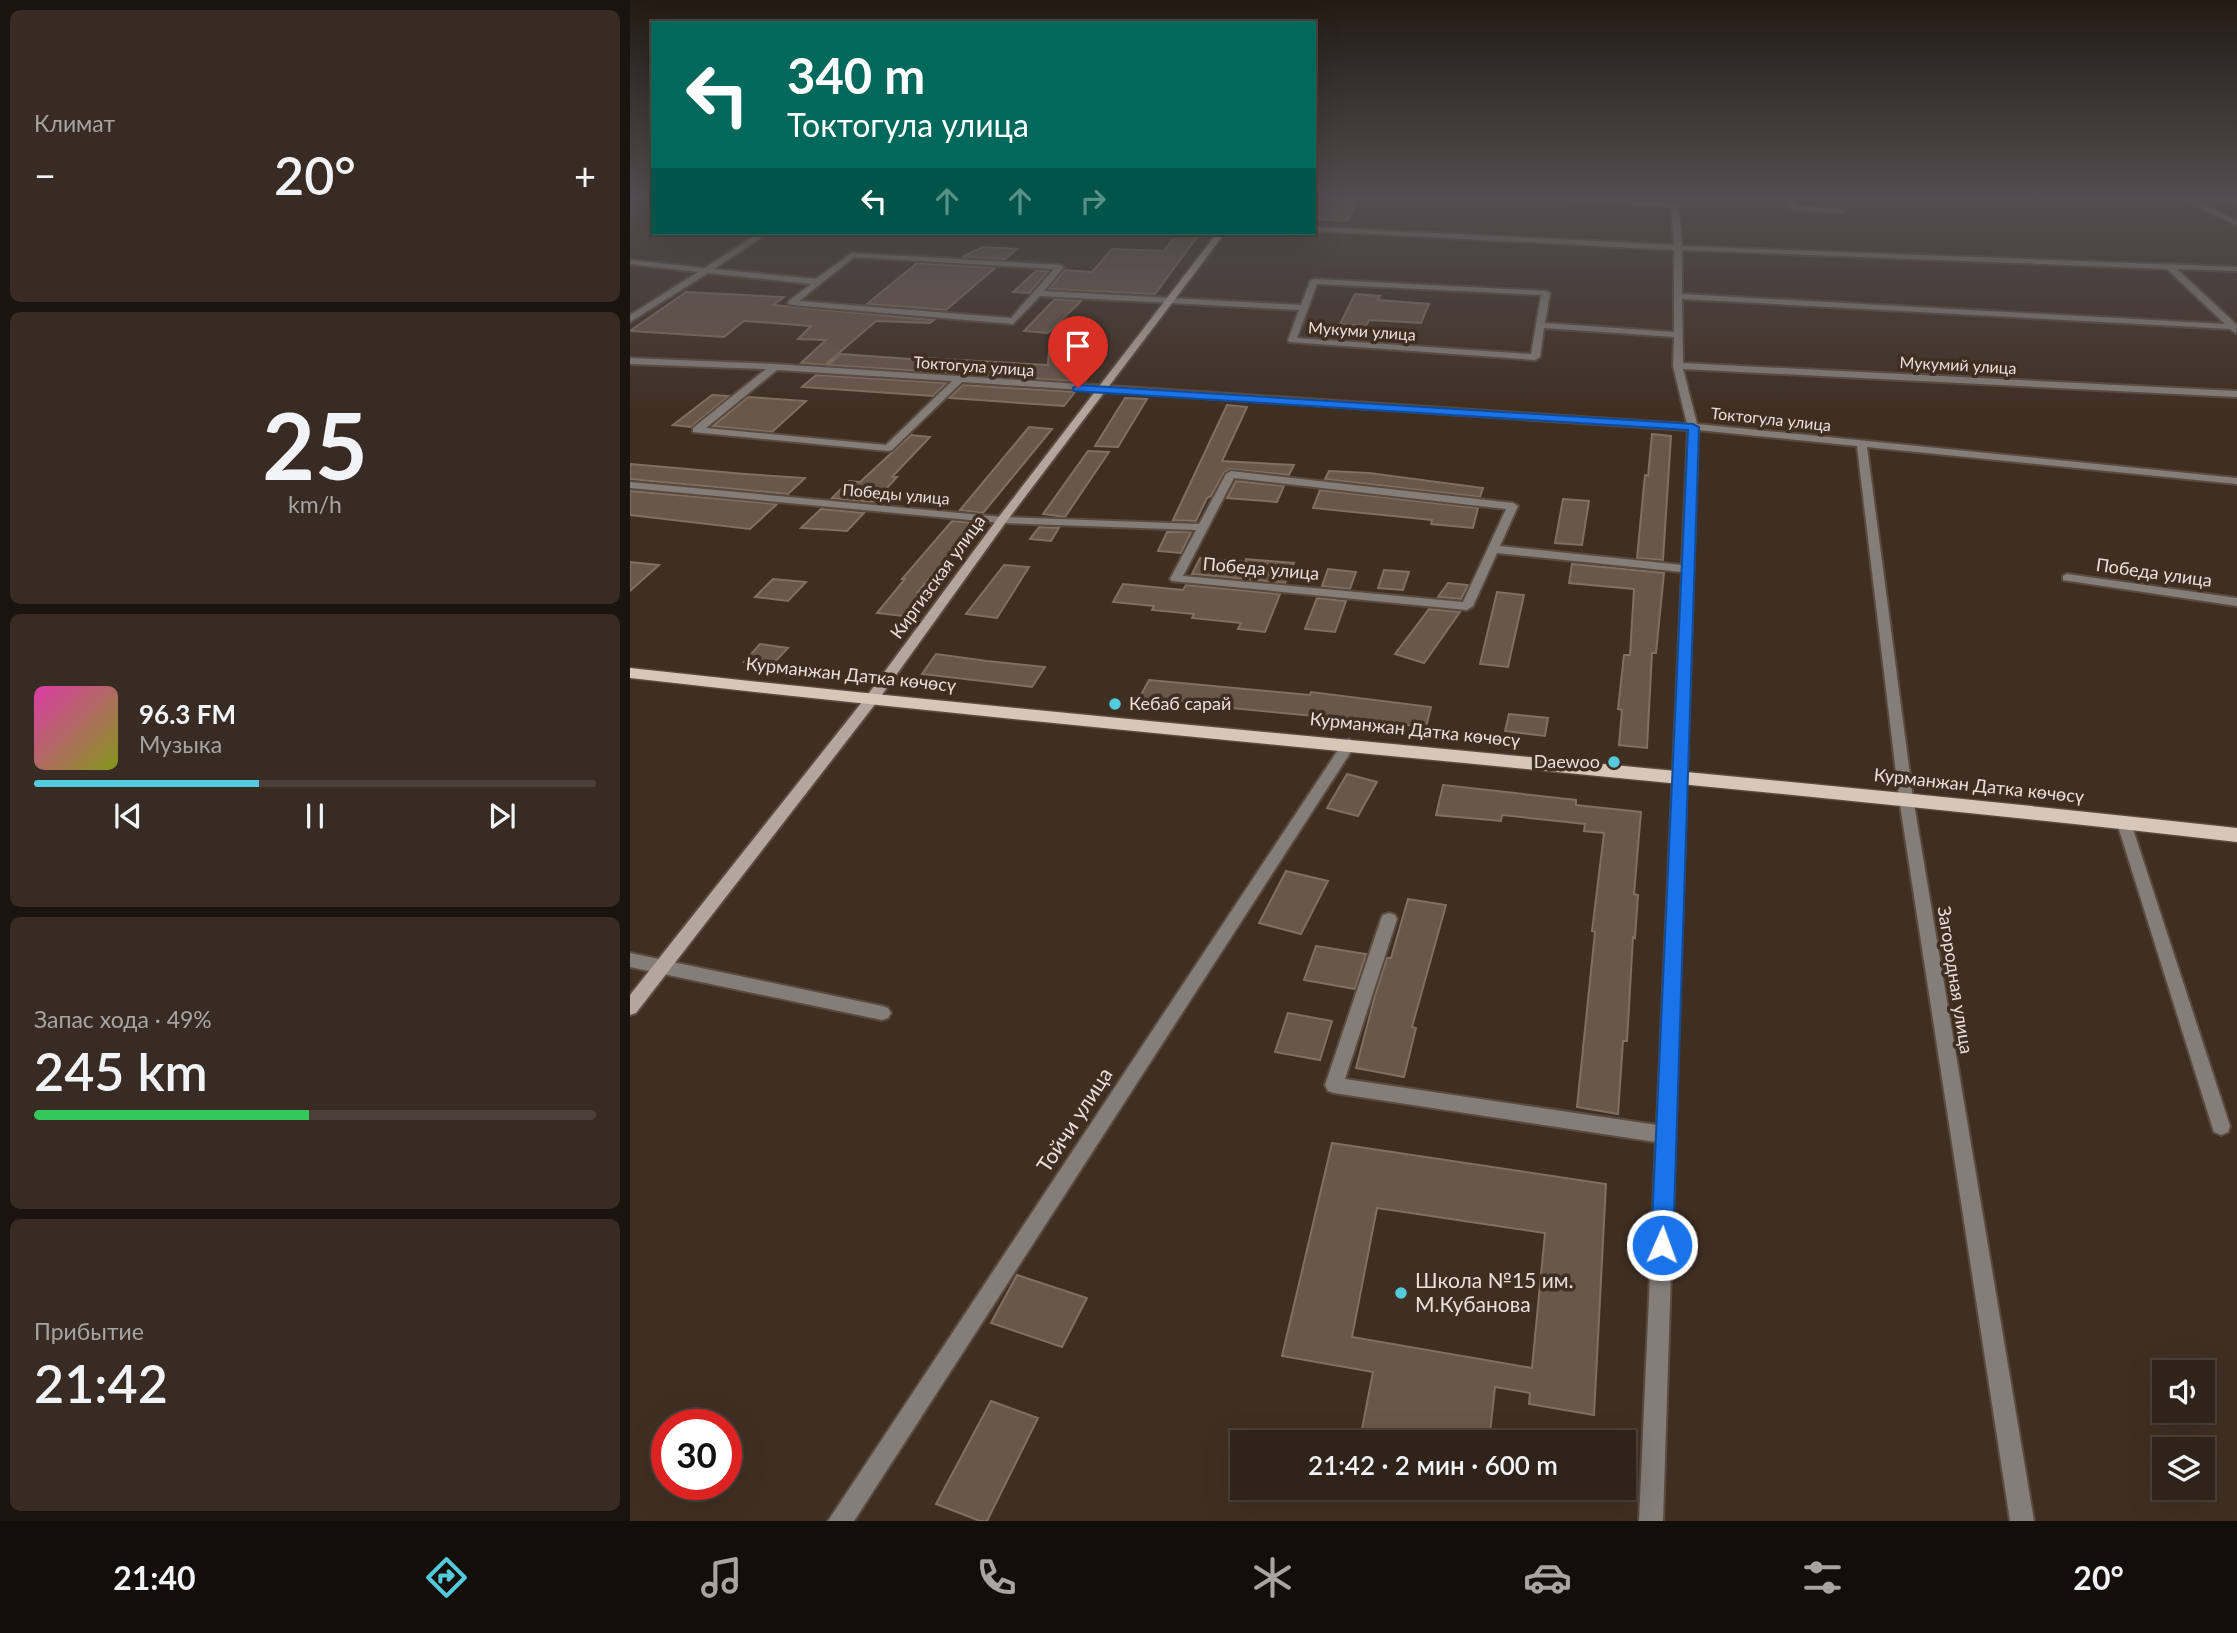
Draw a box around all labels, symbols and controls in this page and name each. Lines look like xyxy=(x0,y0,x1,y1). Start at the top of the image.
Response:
text: 340 m xyxy=(787,46,925,104)
icon: left xyxy=(672,49,763,140)
text: Токтогула улица xyxy=(787,105,1029,144)
text: Климат xyxy=(34,109,115,137)
text: 20° xyxy=(274,144,356,206)
text: − xyxy=(34,152,56,198)
text: + xyxy=(574,152,596,198)
icon: left xyxy=(855,182,893,220)
icon: ahead xyxy=(928,182,966,220)
icon: ahead xyxy=(1001,182,1039,220)
icon: right xyxy=(1074,182,1112,220)
pin xyxy=(1048,316,1108,388)
street label: Мукуми улица xyxy=(1308,317,1416,344)
icon: arrive xyxy=(1059,327,1097,365)
street label: Токтогула улица xyxy=(913,352,1035,379)
street label: Мукумий улица xyxy=(1899,352,2017,377)
text: 25 xyxy=(262,390,368,499)
street label: Токтогула улица xyxy=(1710,403,1832,434)
street label: Победы улица xyxy=(842,479,950,508)
text: km/h xyxy=(288,490,342,518)
street label: Киргизская улица xyxy=(885,510,990,643)
street label: Победа улица xyxy=(1202,552,1320,584)
street label: Победа улица xyxy=(2095,553,2214,591)
street label: Курманжан Датка көчөсү xyxy=(745,652,958,696)
place label: Кебаб сарай xyxy=(1129,692,1231,714)
marker: Кебаб сарай xyxy=(1107,696,1123,712)
text: 96.3 FM xyxy=(139,698,236,730)
street label: Курманжан Датка көчөсү xyxy=(1309,707,1522,751)
text: Музыка xyxy=(139,730,222,758)
place label: Daewoo xyxy=(1534,750,1600,772)
marker: Daewoo xyxy=(1606,754,1622,770)
street label: Курманжан Датка көчөсү xyxy=(1873,763,2086,807)
icon: previous xyxy=(109,797,147,835)
icon: pause xyxy=(296,797,334,835)
icon: next xyxy=(483,797,521,835)
street label: Загородная улица xyxy=(1933,904,1979,1055)
text: Запас хода · 49% xyxy=(34,1005,212,1033)
text: 245 km xyxy=(34,1040,208,1102)
street label: Тойчи улица xyxy=(1031,1062,1117,1176)
position arrow xyxy=(1625,1208,1699,1282)
place label: Школа №15 им. М.Кубанова xyxy=(1415,1267,1574,1316)
marker: Школа №15 им. М.Кубанова xyxy=(1393,1285,1409,1301)
text: Прибытие xyxy=(34,1317,144,1345)
text: 21:42 xyxy=(34,1352,168,1414)
map controls xyxy=(2152,1360,2215,1500)
button: sound xyxy=(2152,1360,2215,1423)
speed limit sign: 30 xyxy=(651,1409,742,1500)
button: layers xyxy=(2152,1437,2215,1500)
text: 21:42 · 2 мин · 600 m xyxy=(1308,1449,1558,1481)
icon: directions xyxy=(422,1553,471,1602)
icon: music xyxy=(697,1553,746,1602)
icon: phone xyxy=(972,1553,1021,1602)
icon: climate xyxy=(1248,1553,1297,1602)
icon: car xyxy=(1523,1553,1572,1602)
icon: filters xyxy=(1798,1553,1847,1602)
text: 21:40 xyxy=(113,1558,196,1597)
text: 20° xyxy=(2073,1558,2124,1597)

